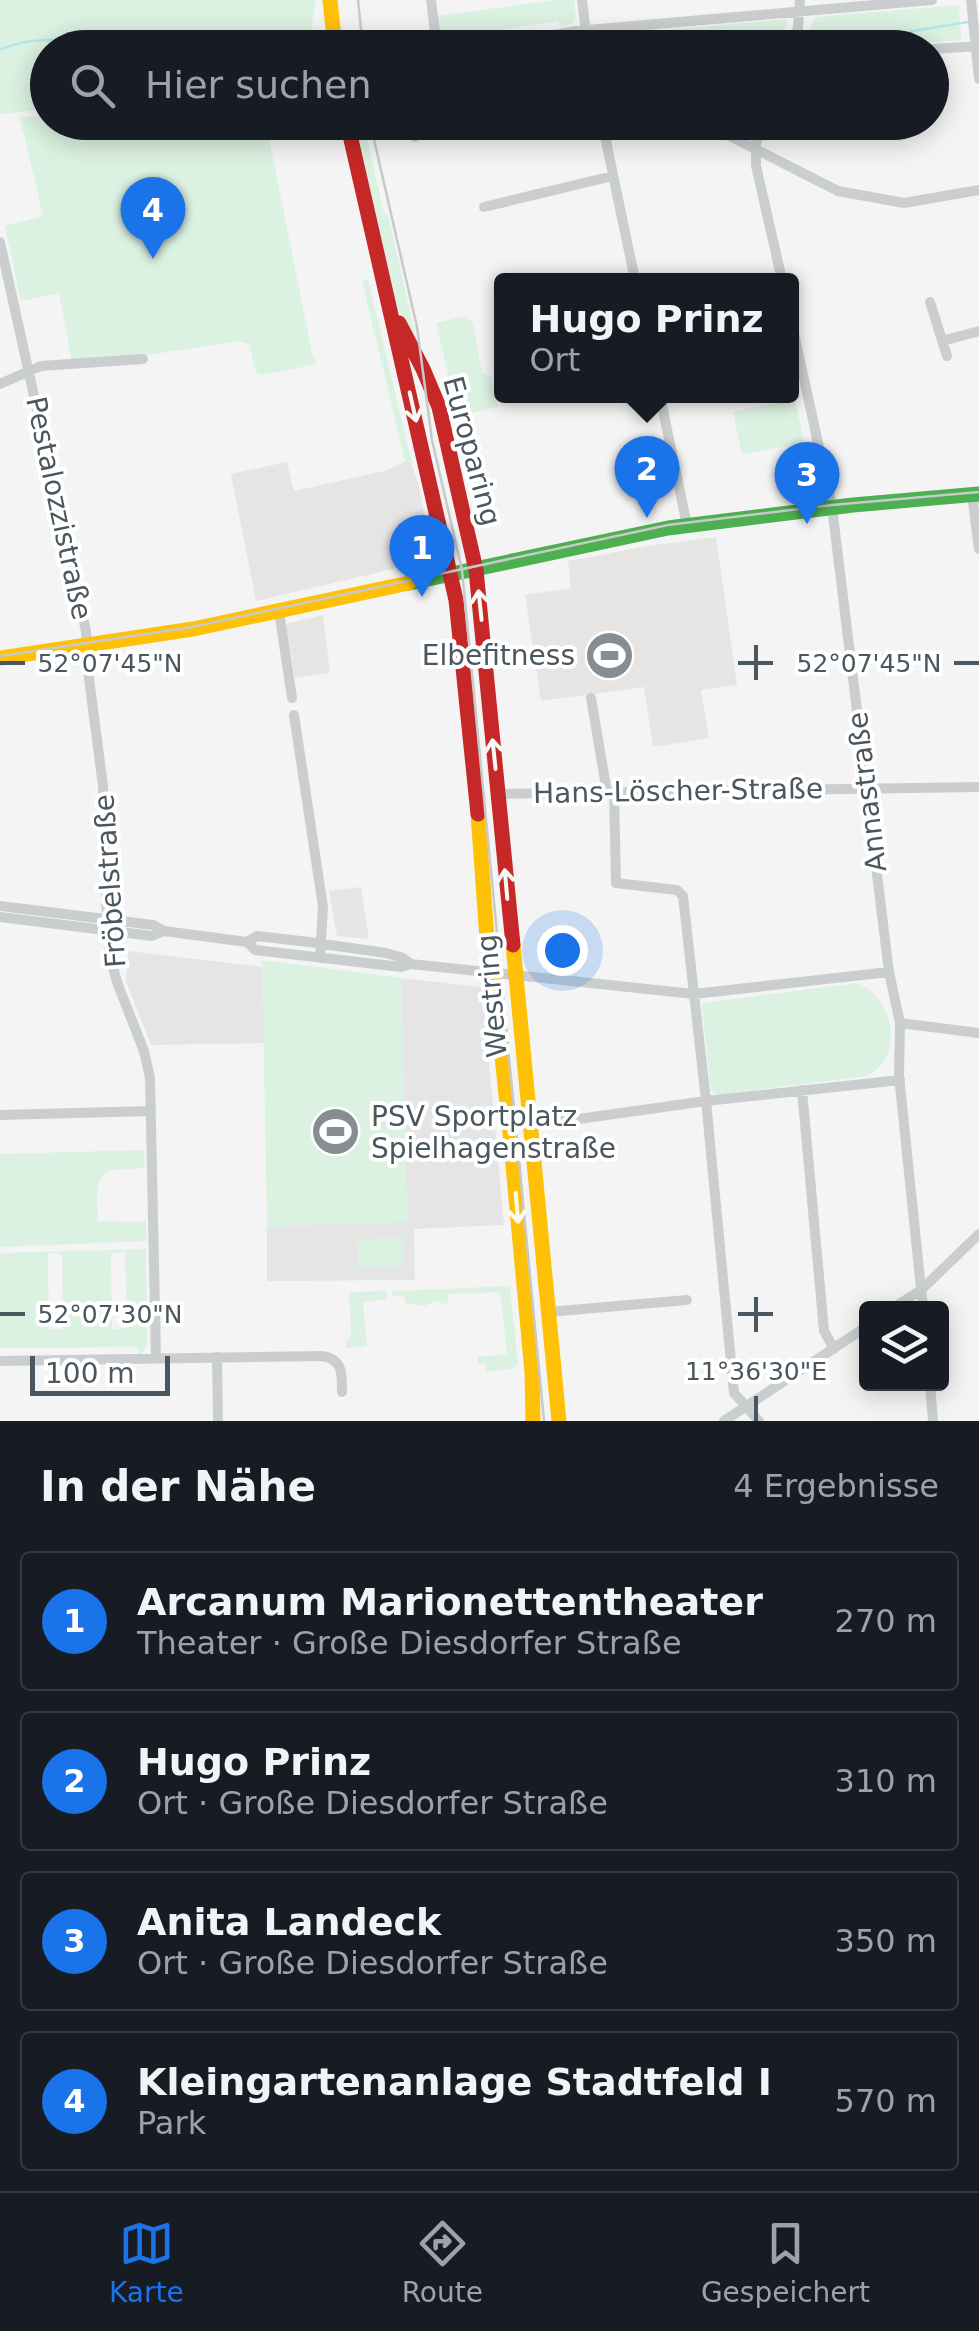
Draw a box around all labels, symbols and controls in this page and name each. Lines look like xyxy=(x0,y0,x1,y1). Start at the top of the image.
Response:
search box xyxy=(30,30,949,140)
icon: search xyxy=(65,58,120,113)
text: Hier suchen xyxy=(145,63,372,107)
pin: 4 xyxy=(120,176,186,259)
popup xyxy=(494,273,799,403)
text: Hugo Prinz xyxy=(529,297,764,341)
text: Ort xyxy=(529,341,580,379)
street label: Europaring xyxy=(436,373,508,529)
one-way arrow xyxy=(405,390,423,422)
street label: Pestalozzistraße xyxy=(19,394,99,622)
pin: 2 xyxy=(614,436,680,518)
pin: 3 xyxy=(774,442,840,524)
pin: 1 xyxy=(390,514,454,597)
one-way arrow xyxy=(470,590,489,622)
sports icon: Elbefitness xyxy=(584,629,636,681)
place label: Elbefitness xyxy=(422,639,575,672)
text: 52°07'45"N xyxy=(37,649,183,678)
text: 52°07'45"N xyxy=(796,649,942,678)
street label: Annastraße xyxy=(841,710,893,874)
one-way arrow xyxy=(484,738,503,770)
street label: Hans-Löscher-Straße xyxy=(533,772,823,810)
street label: Fröbelstraße xyxy=(87,793,133,969)
one-way arrow xyxy=(497,869,516,901)
your location xyxy=(537,925,588,976)
street label: Westring xyxy=(470,933,514,1059)
place label: PSV Sportplatz Spielhagenstraße xyxy=(371,1100,616,1165)
sports icon: PSV Sportplatz Spielhagenstraße xyxy=(310,1106,362,1158)
one-way arrow xyxy=(508,1192,527,1224)
text: 52°07'30"N xyxy=(37,1300,183,1329)
map controls xyxy=(859,1301,949,1391)
button: layers xyxy=(859,1301,949,1391)
scale bar xyxy=(30,1351,170,1396)
text: 100 m xyxy=(45,1357,135,1390)
text: 11°36'30"E xyxy=(685,1357,827,1386)
text: In der Nähe xyxy=(40,1462,316,1511)
text: 4 Ergebnisse xyxy=(733,1467,939,1505)
text: Arcanum Marionettentheater xyxy=(137,1580,763,1624)
text: 1 xyxy=(63,1602,86,1640)
text: 270 m xyxy=(835,1602,937,1640)
text: Theater · Große Diesdorfer Straße xyxy=(137,1624,682,1662)
text: Hugo Prinz xyxy=(137,1740,371,1784)
text: 2 xyxy=(63,1762,86,1800)
text: 310 m xyxy=(835,1762,937,1800)
text: Ort · Große Diesdorfer Straße xyxy=(137,1784,608,1822)
text: Anita Landeck xyxy=(137,1900,441,1944)
text: 3 xyxy=(63,1922,86,1960)
text: 350 m xyxy=(835,1922,937,1960)
text: Ort · Große Diesdorfer Straße xyxy=(137,1944,608,1982)
text: Kleingartenanlage Stadtfeld I xyxy=(137,2060,772,2104)
text: 4 xyxy=(63,2082,86,2120)
text: 570 m xyxy=(835,2082,937,2120)
text: Park xyxy=(137,2104,206,2142)
tab: Karte xyxy=(109,2216,184,2309)
tab: Route xyxy=(402,2216,483,2309)
tab: Gespeichert xyxy=(701,2216,870,2309)

